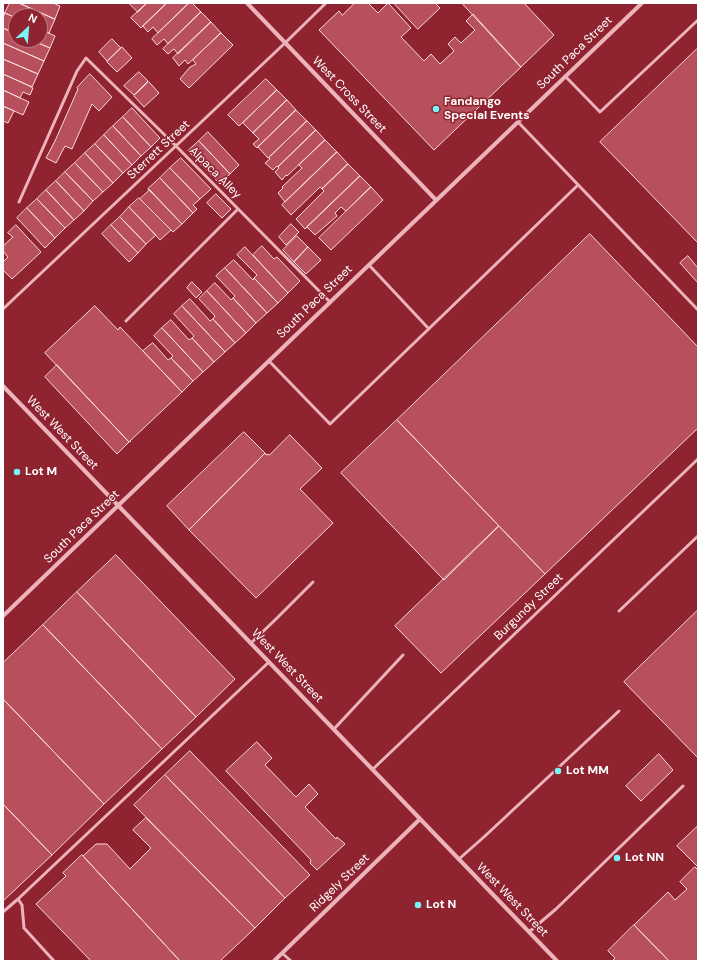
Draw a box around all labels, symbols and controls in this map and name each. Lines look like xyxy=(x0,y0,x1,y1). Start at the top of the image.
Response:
north arrow xyxy=(8,8,48,48)
text: N xyxy=(26,10,39,26)
street label: South Paca Street xyxy=(534,13,616,93)
street label: West Cross Street xyxy=(309,54,389,136)
place label: Fandango Special Events xyxy=(444,95,530,123)
marker: Fandango Special Events xyxy=(431,104,441,114)
street label: Sterrett Street xyxy=(125,117,193,183)
street label: Alpaca Alley xyxy=(186,144,244,202)
street label: South Paca Street xyxy=(274,262,356,342)
street label: West West Street xyxy=(23,393,101,473)
place label: Lot M xyxy=(25,465,57,479)
marker: Lot M xyxy=(12,467,22,477)
street label: South Paca Street xyxy=(41,487,123,567)
street label: Burgundy Street xyxy=(492,570,566,644)
street label: West West Street xyxy=(248,626,326,706)
place label: Lot MM xyxy=(566,764,609,778)
marker: Lot MM xyxy=(553,766,563,776)
street label: Ridgely Street xyxy=(307,851,373,915)
place label: Lot NN xyxy=(625,851,664,865)
marker: Lot NN xyxy=(612,853,622,863)
street label: West West Street xyxy=(473,860,551,940)
place label: Lot N xyxy=(426,898,456,912)
marker: Lot N xyxy=(413,900,423,910)

